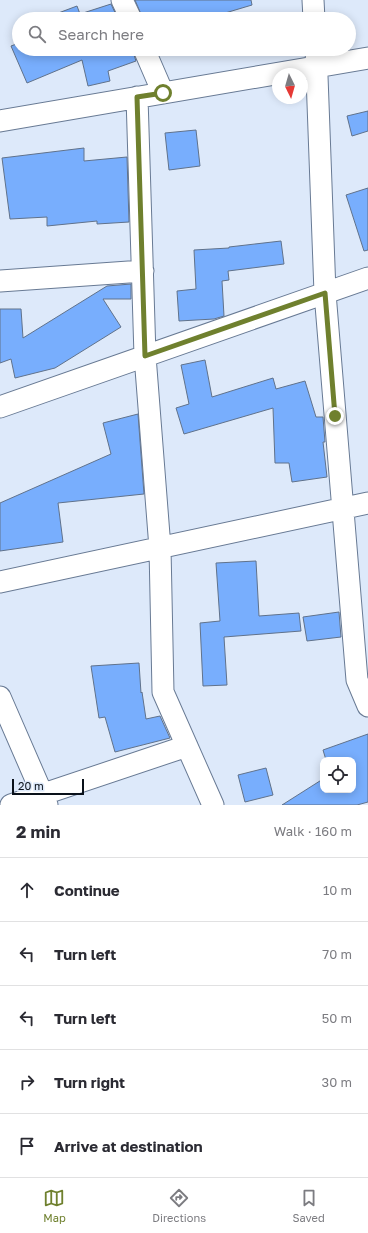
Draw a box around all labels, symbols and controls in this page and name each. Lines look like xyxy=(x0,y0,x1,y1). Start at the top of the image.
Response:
search box xyxy=(12,12,356,56)
icon: search xyxy=(26,23,48,45)
text: Search here xyxy=(58,25,144,43)
north arrow xyxy=(272,68,308,104)
route start xyxy=(154,84,172,102)
route end xyxy=(326,407,344,425)
map controls xyxy=(320,757,356,793)
button: locate xyxy=(320,757,356,793)
scale bar xyxy=(12,777,84,796)
text: 20 m xyxy=(18,779,44,792)
text: 2 min xyxy=(16,821,60,842)
text: Walk · 160 m xyxy=(274,823,352,839)
icon: ahead xyxy=(16,879,38,901)
text: Continue xyxy=(54,881,120,899)
text: 10 m xyxy=(323,882,352,898)
icon: left xyxy=(16,943,38,965)
text: Turn left xyxy=(54,945,116,963)
text: 70 m xyxy=(322,946,352,962)
icon: left xyxy=(16,1007,38,1029)
text: Turn left xyxy=(54,1009,116,1027)
text: 50 m xyxy=(322,1010,352,1026)
icon: right xyxy=(16,1071,38,1093)
text: Turn right xyxy=(54,1073,125,1091)
text: 30 m xyxy=(322,1074,352,1090)
icon: arrive xyxy=(16,1135,38,1157)
text: Arrive at destination xyxy=(54,1137,203,1155)
tab: Map xyxy=(43,1187,66,1224)
tab: Directions xyxy=(152,1187,206,1224)
tab: Saved xyxy=(293,1187,325,1224)

